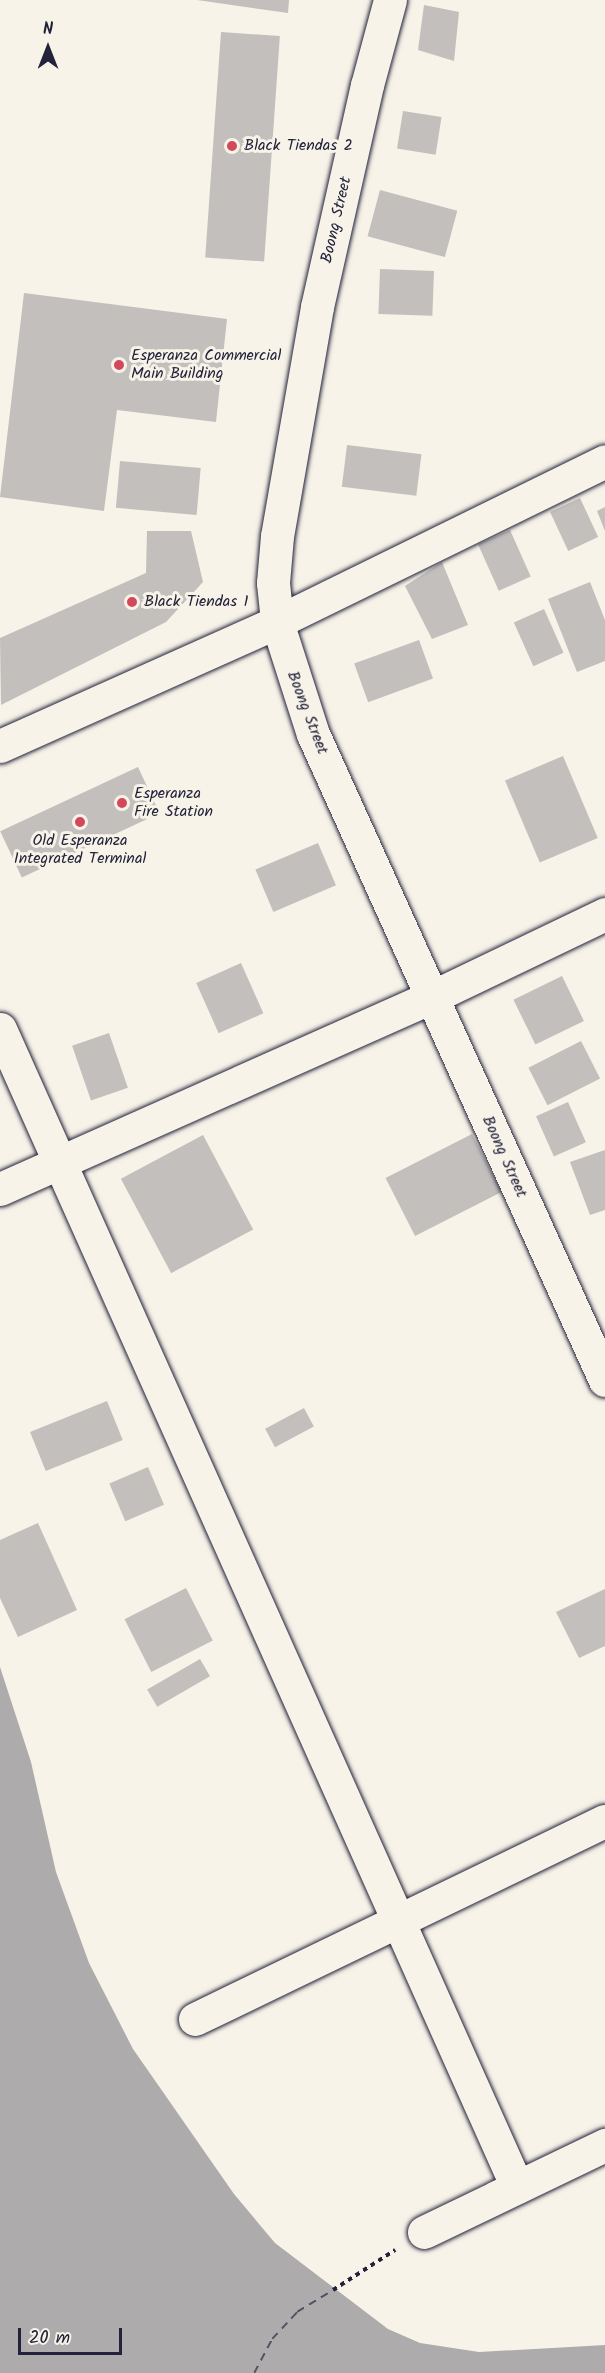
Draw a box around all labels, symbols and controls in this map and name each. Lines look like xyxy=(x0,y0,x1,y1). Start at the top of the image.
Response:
text: N xyxy=(43,17,53,42)
north arrow xyxy=(18,18,78,78)
place label: Black Tiendas 2 xyxy=(244,136,353,156)
marker: Black Tiendas 2 xyxy=(225,139,239,153)
street label: Boong Street xyxy=(318,175,356,265)
place label: Esperanza Commercial Main Building xyxy=(131,346,281,384)
marker: Esperanza Commercial Main Building xyxy=(112,358,126,372)
place label: Black Tiendas 1 xyxy=(144,592,248,612)
marker: Black Tiendas 1 xyxy=(125,595,139,609)
street label: Boong Street xyxy=(282,669,332,757)
place label: Esperanza Fire Station xyxy=(134,784,213,822)
marker: Esperanza Fire Station xyxy=(115,796,129,810)
marker: Old Esperanza Integrated Terminal xyxy=(73,815,87,829)
place label: Old Esperanza Integrated Terminal xyxy=(14,831,146,869)
street label: Boong Street xyxy=(477,1113,531,1201)
scale bar xyxy=(21,2316,124,2354)
text: 20 m xyxy=(29,2324,70,2353)

